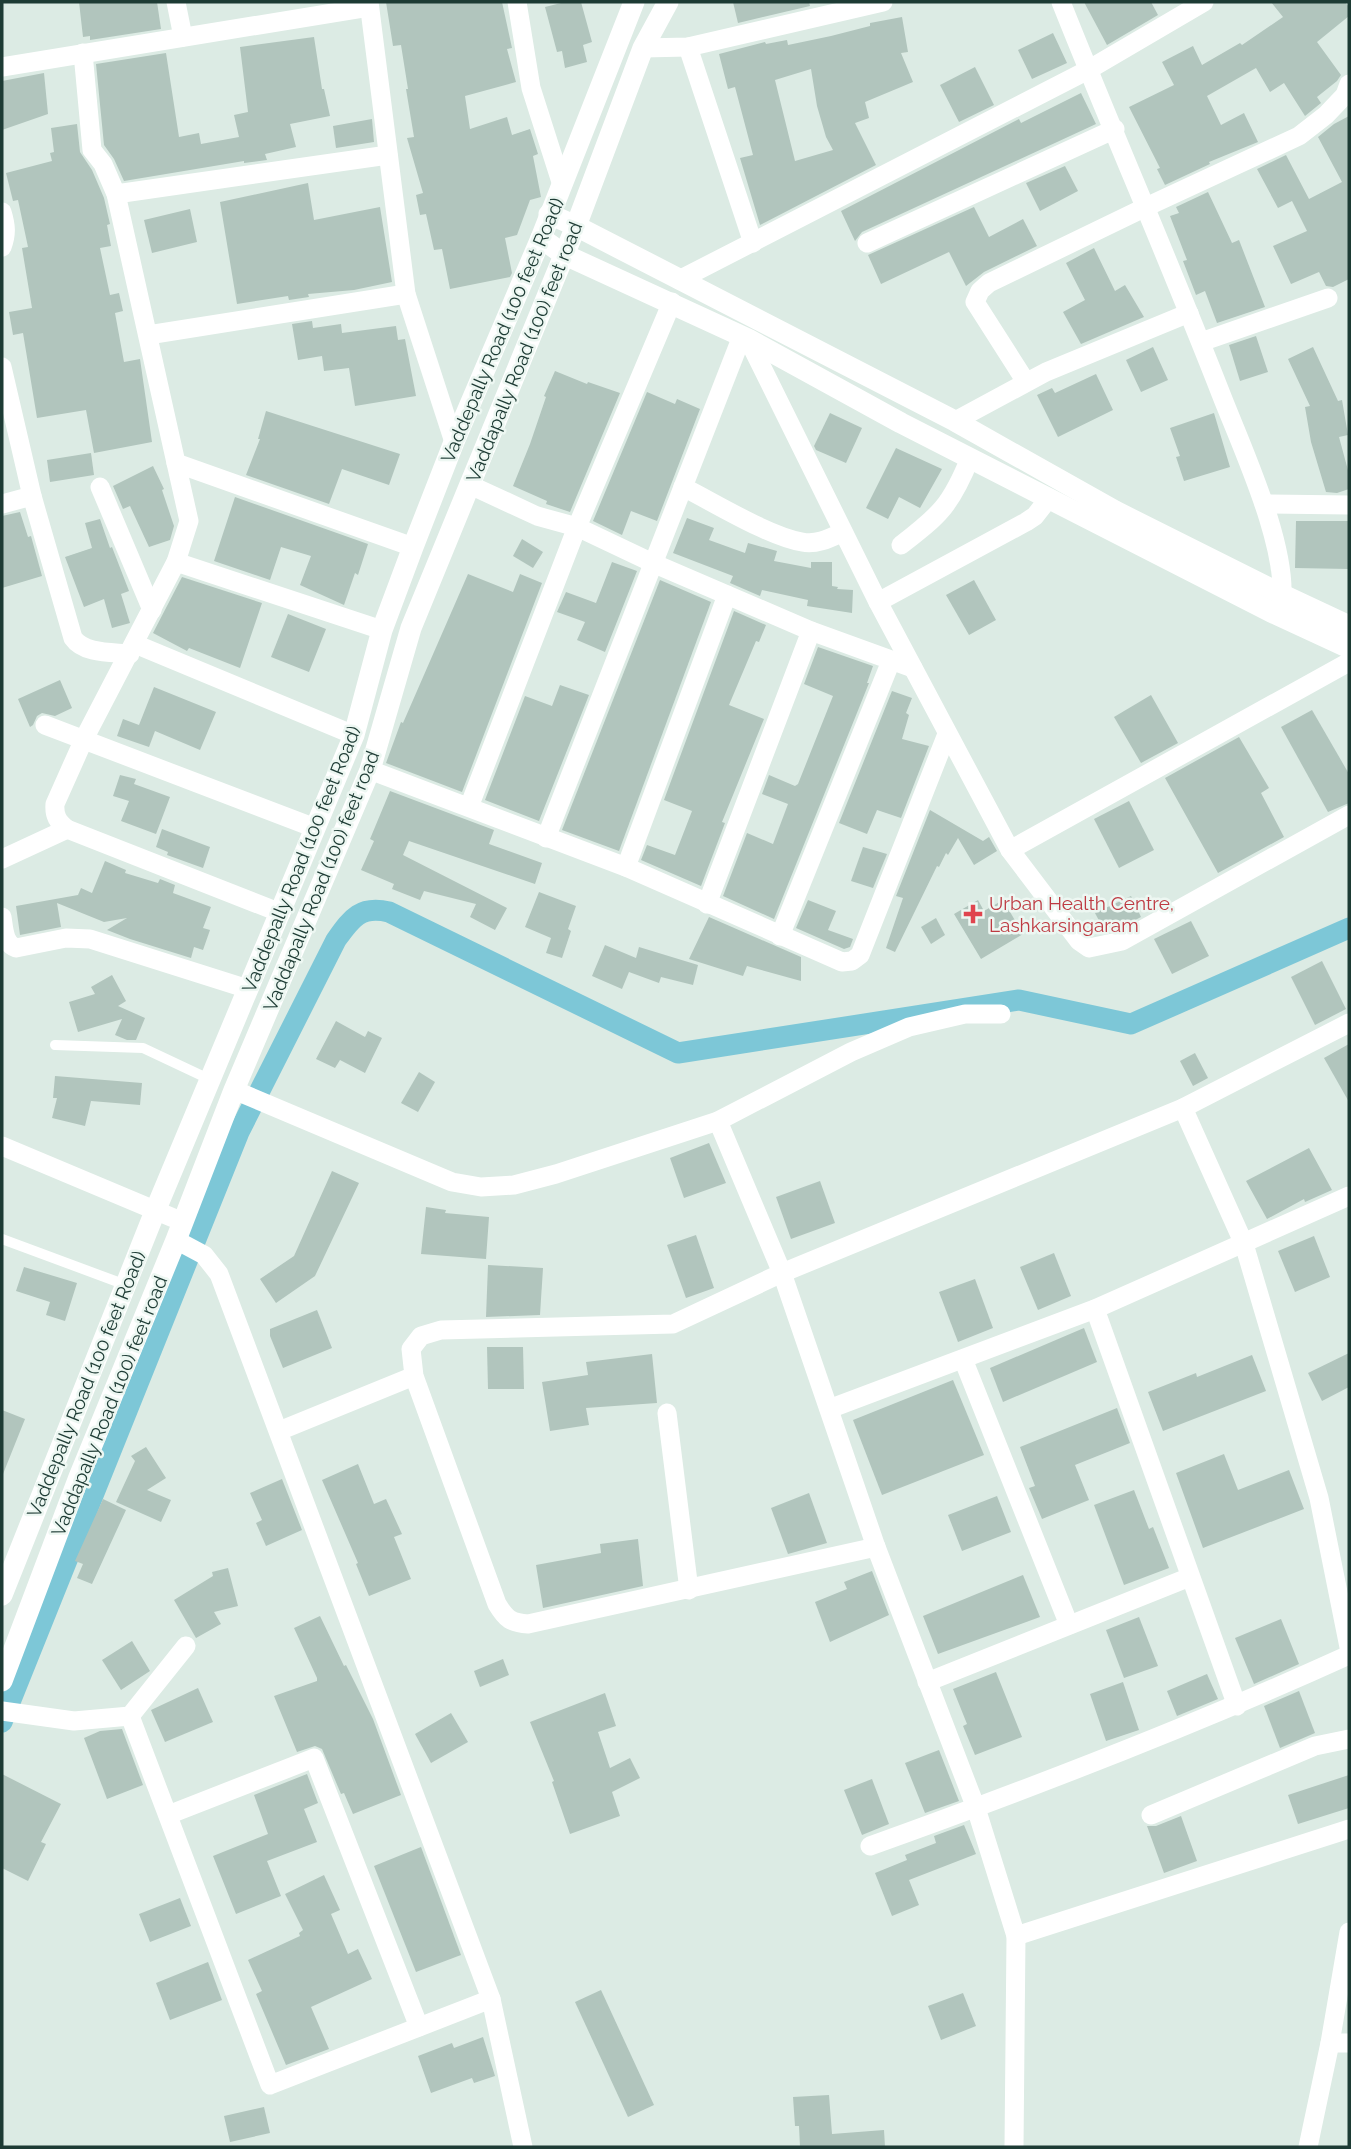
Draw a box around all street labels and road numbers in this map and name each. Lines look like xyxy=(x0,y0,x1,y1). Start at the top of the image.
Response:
street label: Vaddepally Road (100 feet Road) xyxy=(436,194,568,466)
street label: Vaddapally Road (100) feet road xyxy=(462,219,586,485)
street label: Vaddepally Road (100 feet Road) xyxy=(237,722,365,996)
street label: Vaddapally Road (100) feet road xyxy=(259,748,383,1014)
street label: Vaddepally Road (100 feet Road) xyxy=(22,1247,150,1521)
street label: Vaddapally Road (100) feet road xyxy=(47,1273,171,1539)

